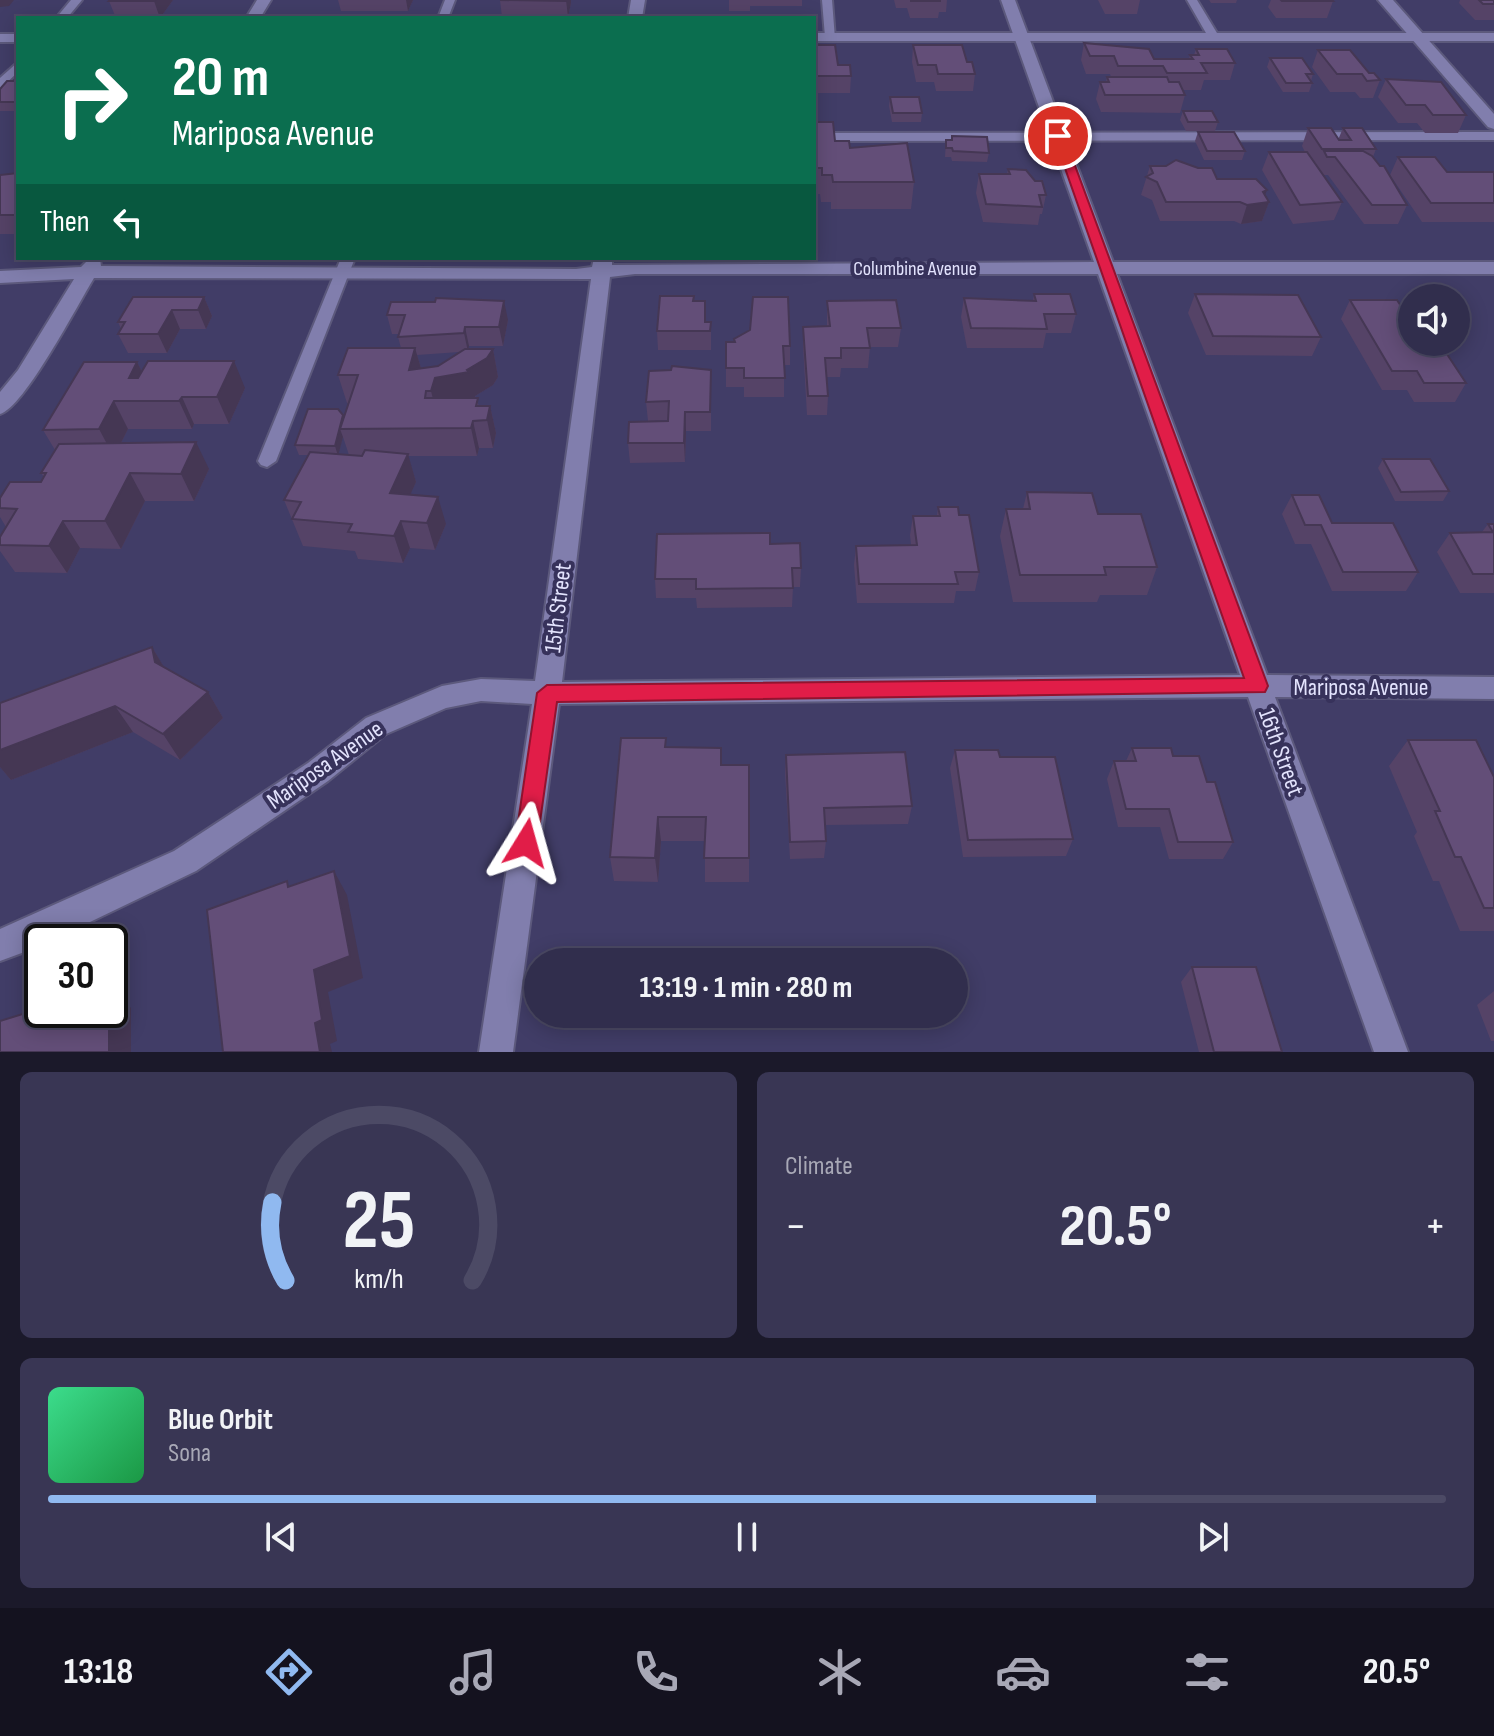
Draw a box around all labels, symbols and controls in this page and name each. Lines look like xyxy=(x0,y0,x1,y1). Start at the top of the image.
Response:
text: 20 m xyxy=(172,45,269,112)
icon: right xyxy=(40,48,144,152)
pin xyxy=(1024,102,1092,170)
text: Mariposa Avenue xyxy=(172,113,375,156)
icon: arrive xyxy=(1036,114,1080,158)
icon: left xyxy=(106,200,150,244)
text: Then xyxy=(40,204,90,240)
street label: Columbine Avenue xyxy=(853,257,977,281)
map controls xyxy=(1398,284,1470,356)
button: sound xyxy=(1398,284,1470,356)
street label: 15th Street xyxy=(538,562,578,654)
street label: Mariposa Avenue xyxy=(1294,673,1429,702)
street label: 16th Street xyxy=(1252,704,1310,800)
street label: Mariposa Avenue xyxy=(261,714,389,816)
position arrow xyxy=(484,801,568,885)
speed limit sign: 30 xyxy=(24,924,128,1028)
text: 13:19 · 1 min · 280 m xyxy=(640,970,852,1006)
text: Climate xyxy=(785,1151,853,1182)
text: 25 xyxy=(342,1172,415,1272)
text: 20.5° xyxy=(1059,1191,1172,1263)
text: − xyxy=(785,1200,807,1253)
text: + xyxy=(1424,1200,1446,1253)
text: km/h xyxy=(354,1262,403,1297)
text: Blue Orbit xyxy=(168,1402,273,1438)
text: Sona xyxy=(168,1438,211,1469)
icon: previous xyxy=(259,1515,303,1559)
icon: pause xyxy=(725,1515,769,1559)
icon: next xyxy=(1191,1515,1235,1559)
icon: directions xyxy=(261,1644,317,1700)
icon: music xyxy=(445,1644,501,1700)
icon: phone xyxy=(628,1644,684,1700)
icon: climate xyxy=(812,1644,868,1700)
icon: car xyxy=(995,1644,1051,1700)
icon: filters xyxy=(1179,1644,1235,1700)
text: 13:18 xyxy=(64,1651,133,1694)
text: 20.5° xyxy=(1363,1651,1430,1694)

